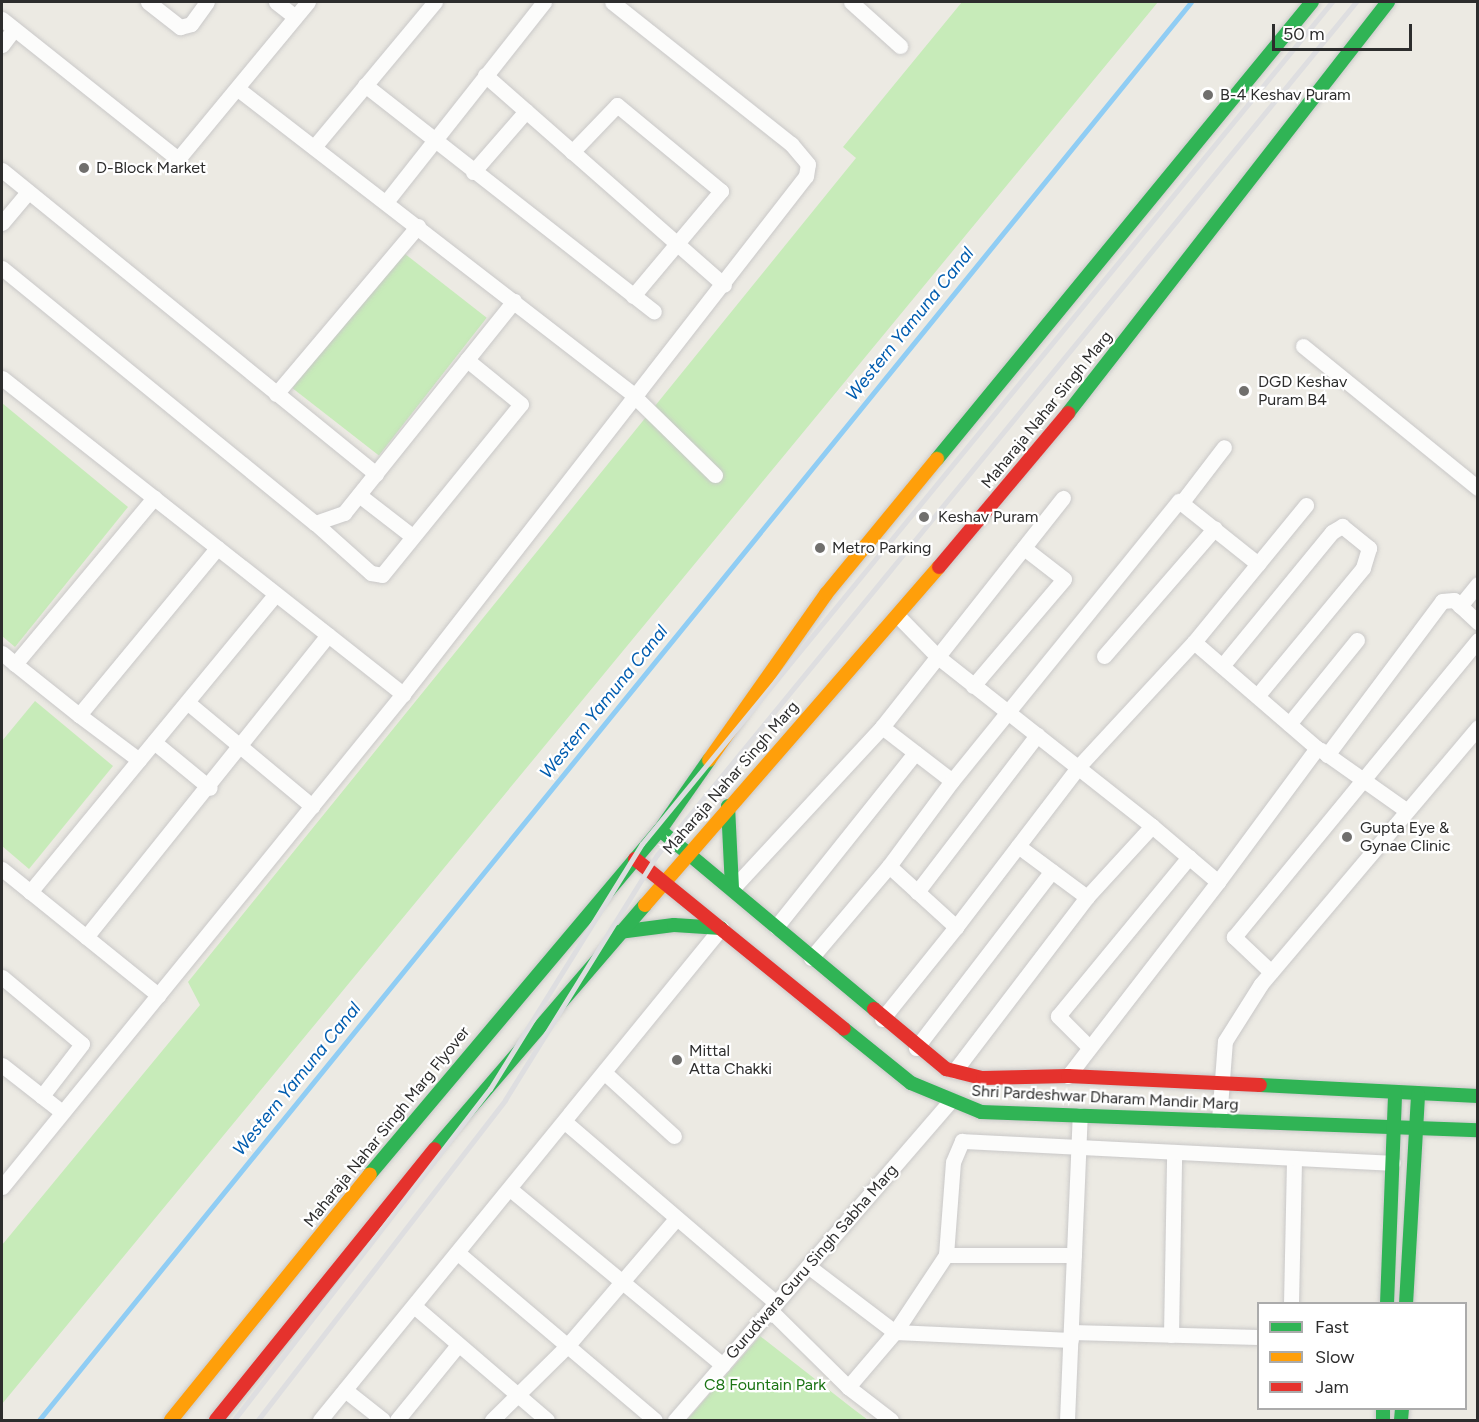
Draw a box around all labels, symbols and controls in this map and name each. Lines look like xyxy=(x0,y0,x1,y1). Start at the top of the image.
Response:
scale bar xyxy=(1275,12,1414,50)
text: 50 m xyxy=(1283,23,1325,45)
place label: B-4 Keshav Puram xyxy=(1220,85,1351,105)
marker: B-4 Keshav Puram xyxy=(1201,88,1215,102)
place label: D-Block Market xyxy=(96,158,206,178)
marker: D-Block Market xyxy=(77,161,91,175)
water label: Western Yamuna Canal xyxy=(841,243,979,405)
street label: Maharaja Nahar Singh Marg xyxy=(978,327,1116,493)
place label: DGD Keshav Puram B4 xyxy=(1258,372,1347,410)
marker: DGD Keshav Puram B4 xyxy=(1235,382,1253,400)
place label: Keshav Puram xyxy=(938,507,1038,527)
marker: Keshav Puram xyxy=(915,508,933,526)
place label: Metro Parking xyxy=(832,538,931,558)
marker: Metro Parking xyxy=(813,541,827,555)
water label: Western Yamuna Canal xyxy=(535,621,673,783)
street label: Maharaja Nahar Singh Marg xyxy=(659,697,803,859)
place label: Gupta Eye & Gynae Clinic xyxy=(1360,818,1450,856)
marker: Gupta Eye & Gynae Clinic xyxy=(1338,828,1356,846)
water label: Western Yamuna Canal xyxy=(228,998,366,1160)
street label: Maharaja Nahar Singh Marg Flyover xyxy=(300,1023,474,1231)
place label: Mittal Atta Chakki xyxy=(689,1041,772,1079)
marker: Mittal Atta Chakki xyxy=(670,1053,684,1067)
street label: Shri Pardeshwar Dharam Mandir Marg xyxy=(971,1081,1239,1115)
street label: Gurudwara Guru Singh Sabha Marg xyxy=(722,1161,902,1363)
legend xyxy=(1257,1302,1467,1410)
text: Fast xyxy=(1315,1316,1349,1338)
text: Slow xyxy=(1315,1346,1354,1368)
park label: C8 Fountain Park xyxy=(704,1375,826,1395)
text: Jam xyxy=(1315,1376,1349,1398)

